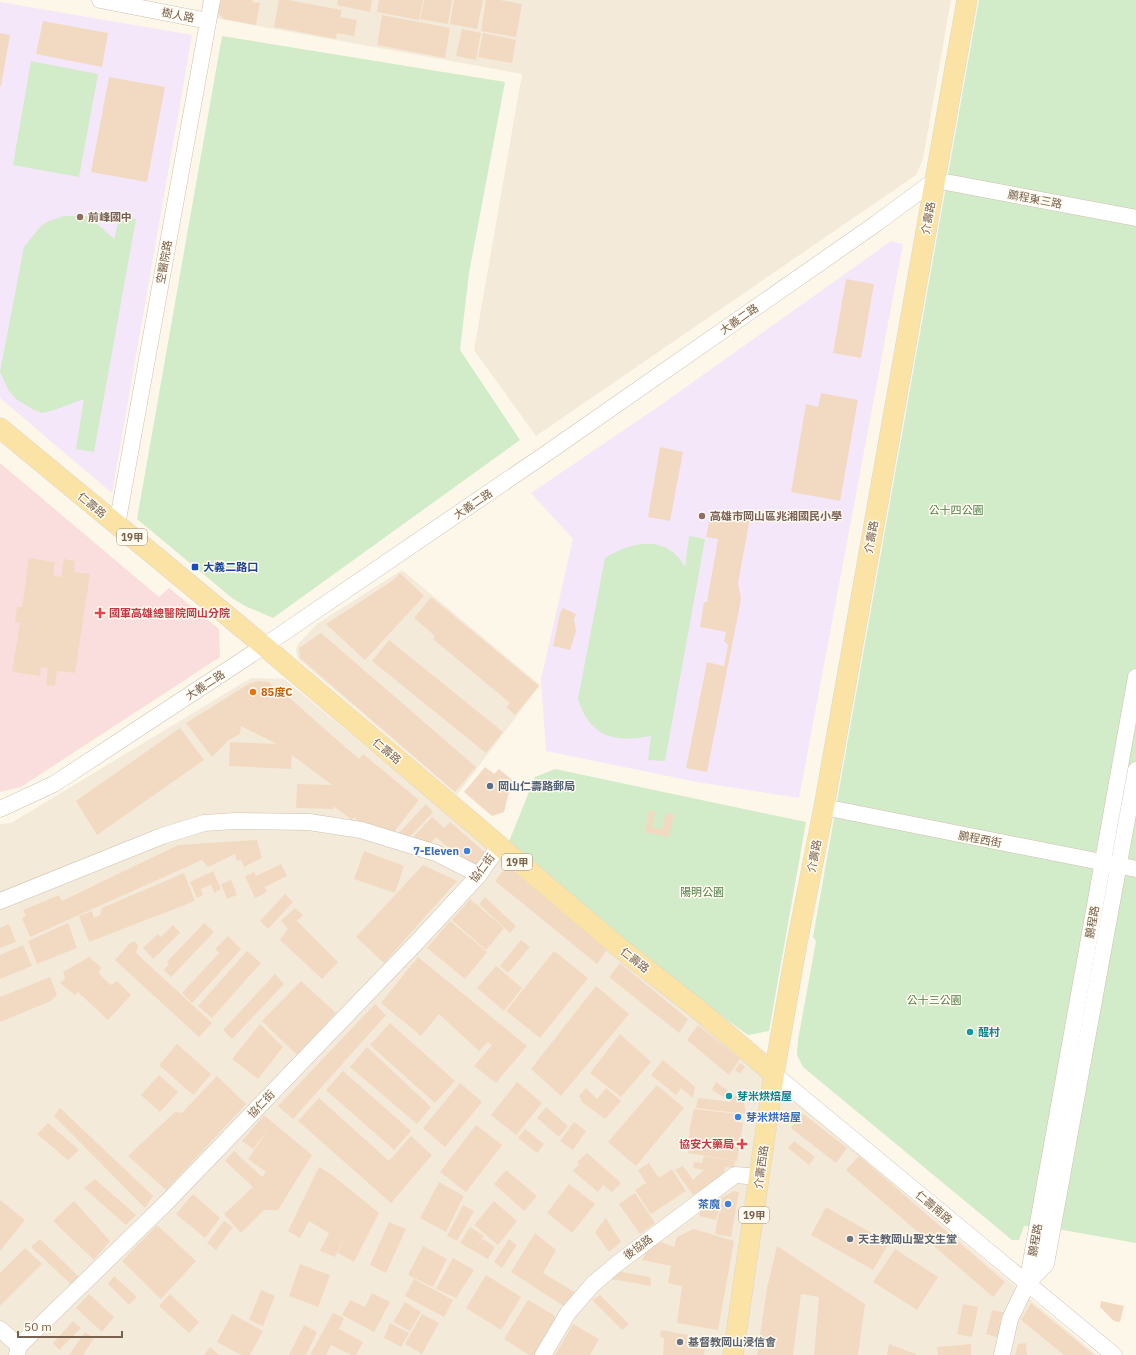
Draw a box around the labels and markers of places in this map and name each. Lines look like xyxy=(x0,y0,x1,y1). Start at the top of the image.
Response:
place label: 前峰國中 xyxy=(88,210,132,224)
marker: 前峰國中 xyxy=(75,212,85,222)
place label: 高雄市岡山區兆湘國民小學 xyxy=(710,509,842,523)
marker: 高雄市岡山區兆湘國民小學 xyxy=(697,511,707,521)
place label: 大義二路口 xyxy=(203,560,258,574)
marker: 大義二路口 xyxy=(190,562,200,572)
place label: 國軍高雄總醫院岡山分院 xyxy=(109,606,230,620)
marker: 國軍高雄總醫院岡山分院 xyxy=(94,607,106,619)
place label: 85度C xyxy=(261,685,292,699)
marker: 85度C xyxy=(248,687,258,697)
place label: 岡山仁壽路郵局 xyxy=(498,779,575,793)
marker: 岡山仁壽路郵局 xyxy=(485,781,495,791)
place label: 7-Eleven xyxy=(413,844,459,858)
marker: 7-Eleven xyxy=(462,846,472,856)
place label: 醒村 xyxy=(978,1025,1000,1039)
marker: 醒村 xyxy=(965,1027,975,1037)
place label: 芽米烘焙屋 xyxy=(737,1089,792,1103)
marker: 芽米烘焙屋 xyxy=(724,1091,734,1101)
place label: 芽米烘培屋 xyxy=(746,1110,801,1124)
marker: 芽米烘培屋 xyxy=(733,1112,743,1122)
place label: 協安大藥局 xyxy=(679,1137,734,1151)
marker: 協安大藥局 xyxy=(737,1139,747,1149)
place label: 茶魔 xyxy=(698,1197,720,1211)
marker: 茶魔 xyxy=(723,1199,733,1209)
place label: 天主教岡山聖文生堂 xyxy=(858,1232,957,1246)
marker: 天主教岡山聖文生堂 xyxy=(845,1234,855,1244)
place label: 基督教岡山浸信會 xyxy=(688,1335,776,1349)
marker: 基督教岡山浸信會 xyxy=(675,1337,685,1347)

